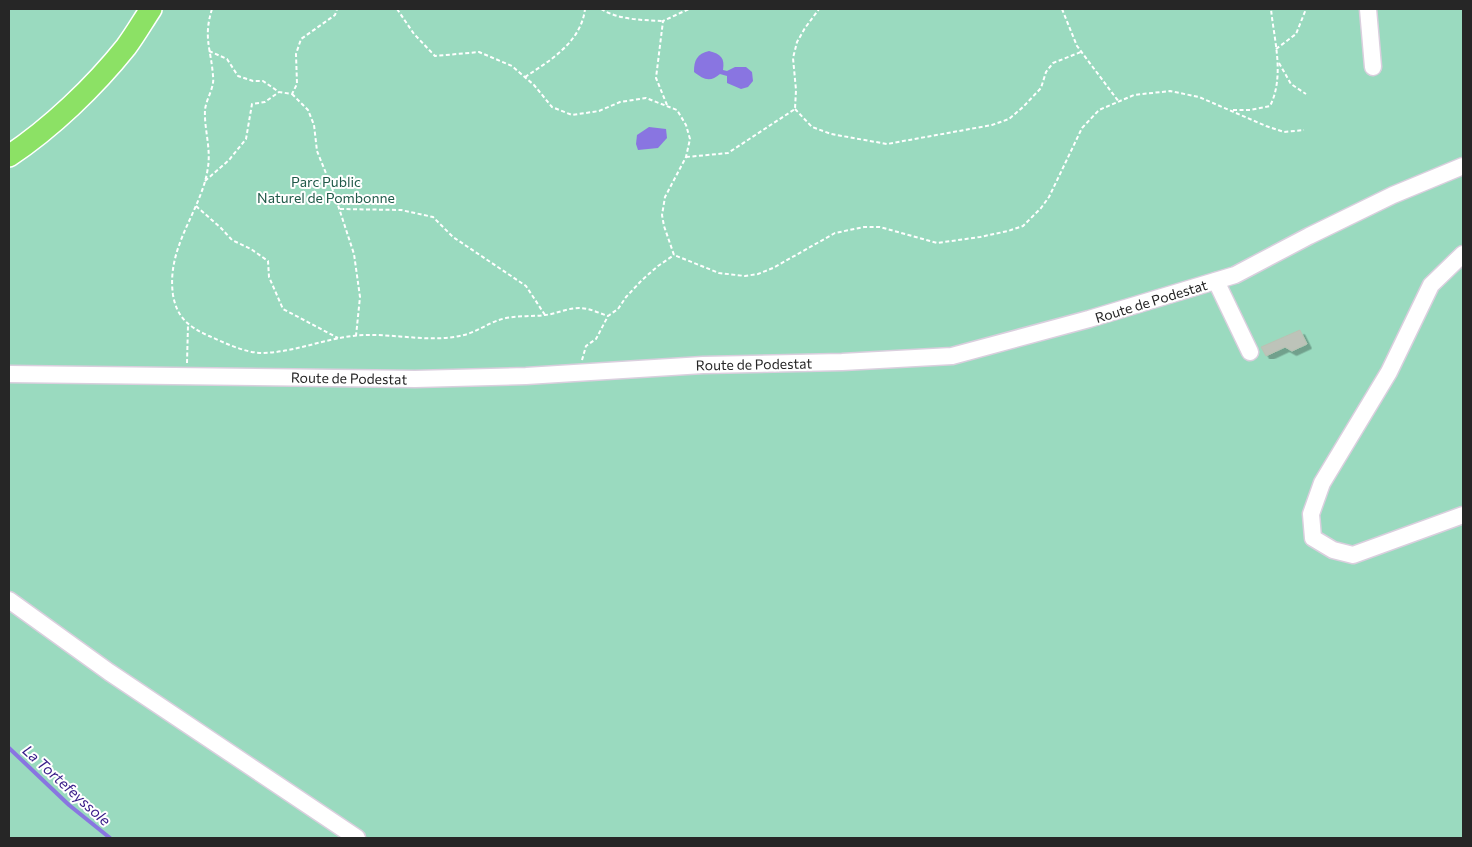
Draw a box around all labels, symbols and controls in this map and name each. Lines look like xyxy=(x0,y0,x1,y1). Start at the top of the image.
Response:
park label: Parc Public Naturel de Pombonne xyxy=(257,173,395,206)
street label: Route de Podestat xyxy=(1093,276,1209,326)
street label: Route de Podestat xyxy=(696,354,813,374)
street label: Route de Podestat xyxy=(291,368,408,388)
water label: La Tortefeyssole xyxy=(19,741,115,829)

